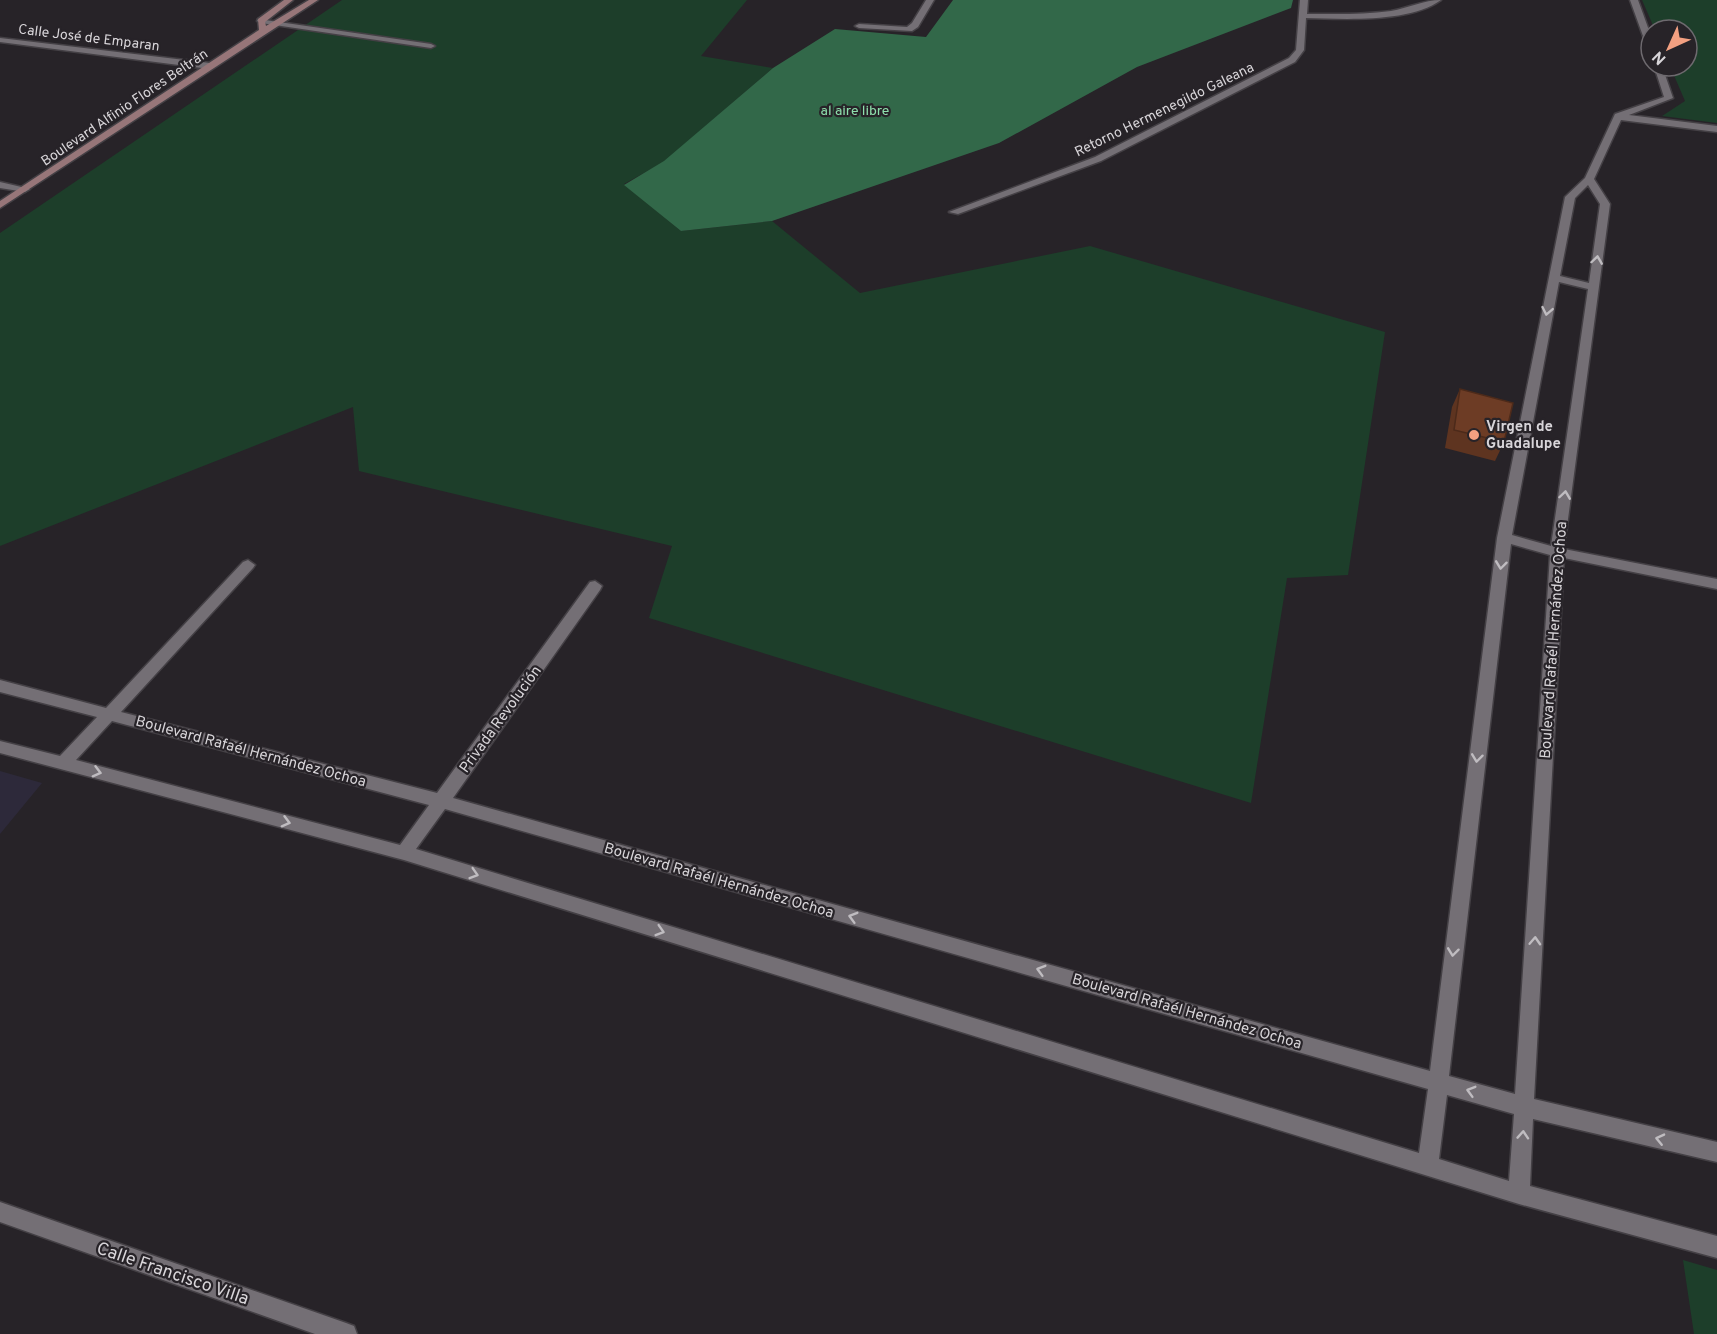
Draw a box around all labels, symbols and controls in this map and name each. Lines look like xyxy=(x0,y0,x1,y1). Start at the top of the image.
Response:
north arrow xyxy=(1639,18,1699,78)
street label: Calle José de Emparan xyxy=(17,21,161,56)
street label: Boulevard Alfinio Flores Beltrán xyxy=(38,46,211,171)
text: N xyxy=(1649,46,1671,68)
street label: Retorno Hermenegildo Galeana xyxy=(1072,59,1257,161)
park label: al aire libre xyxy=(821,103,889,120)
one-way arrow xyxy=(1590,255,1603,265)
one-way arrow xyxy=(1541,305,1554,315)
place label: Virgen de Guadalupe xyxy=(1486,418,1561,454)
marker: Virgen de Guadalupe xyxy=(1467,428,1481,442)
one-way arrow xyxy=(1559,490,1571,499)
street label: Boulevard Rafaél Hernández Ochoa xyxy=(1537,521,1572,760)
one-way arrow xyxy=(1495,560,1508,569)
street label: Privada Revolución xyxy=(456,662,547,777)
street label: Boulevard Rafaél Hernández Ochoa xyxy=(133,712,368,792)
one-way arrow xyxy=(1471,753,1484,763)
one-way arrow xyxy=(92,765,102,778)
one-way arrow xyxy=(281,814,291,827)
street label: Boulevard Rafaél Hernández Ochoa xyxy=(602,839,836,923)
one-way arrow xyxy=(468,867,479,879)
one-way arrow xyxy=(848,912,859,924)
one-way arrow xyxy=(654,924,665,936)
one-way arrow xyxy=(1528,936,1541,945)
one-way arrow xyxy=(1447,947,1460,956)
one-way arrow xyxy=(1036,965,1047,977)
street label: Boulevard Rafaél Hernández Ochoa xyxy=(1070,970,1304,1054)
one-way arrow xyxy=(1466,1086,1477,1098)
one-way arrow xyxy=(1516,1131,1529,1140)
one-way arrow xyxy=(1655,1133,1665,1146)
street label: Calle Francisco Villa xyxy=(93,1238,252,1311)

